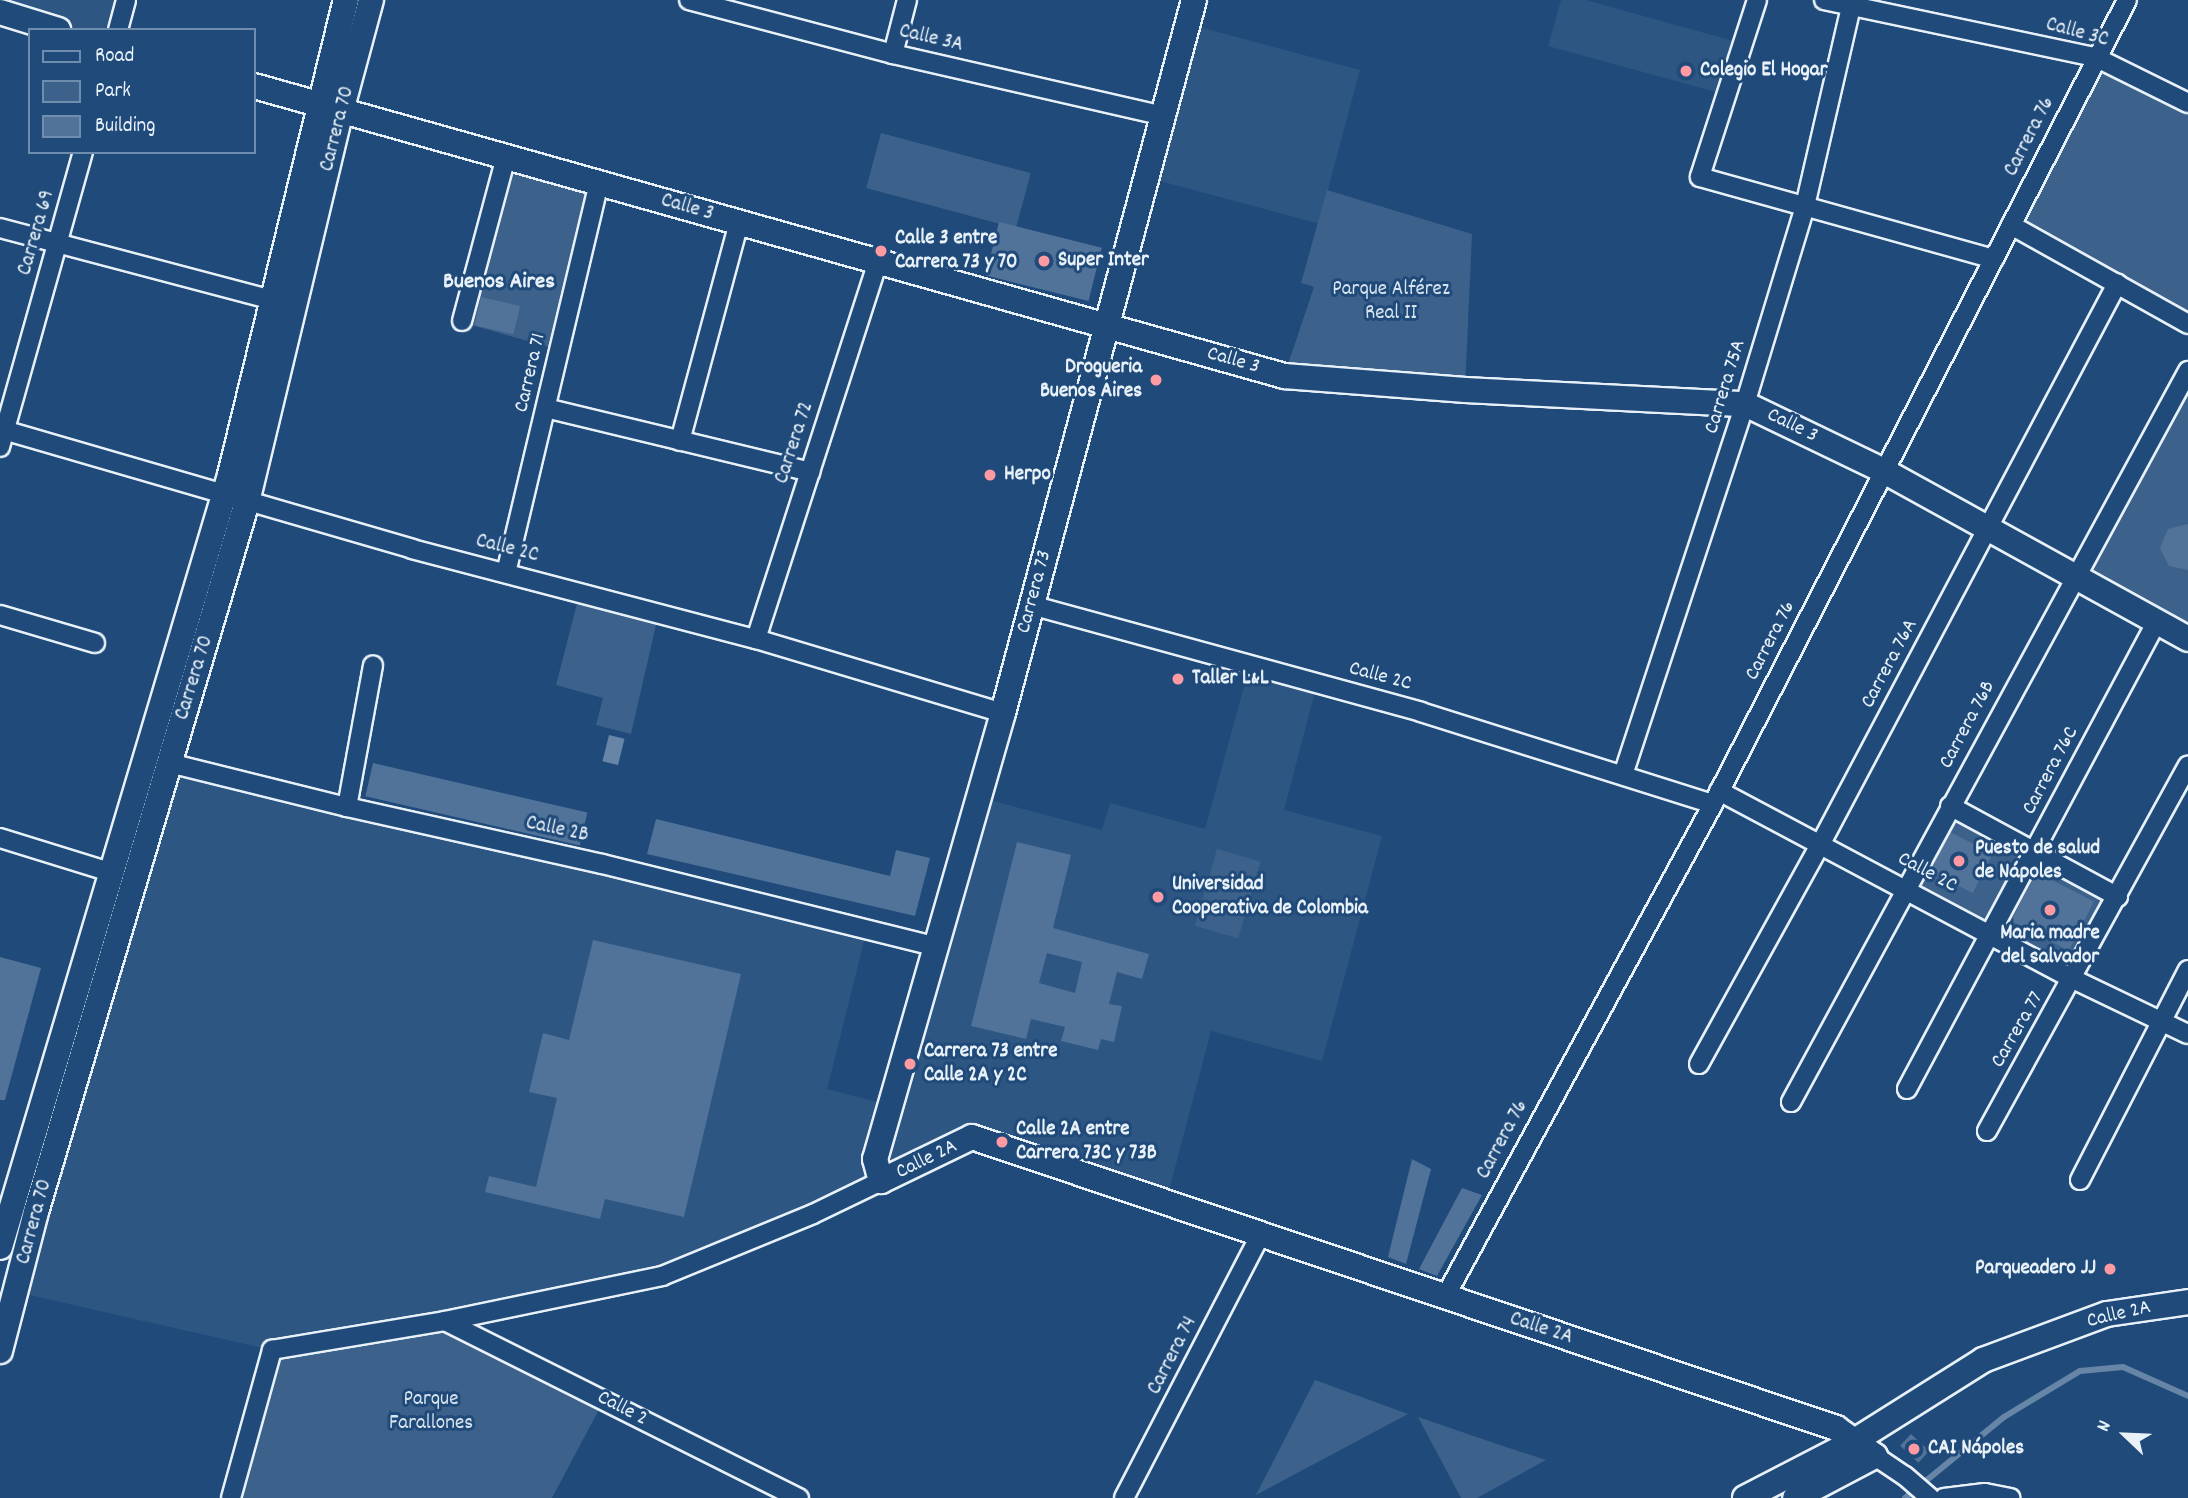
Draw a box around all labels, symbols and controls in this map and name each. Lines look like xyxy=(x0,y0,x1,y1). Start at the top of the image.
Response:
street label: Calle 3C xyxy=(2043,13,2111,53)
street label: Calle 3A xyxy=(896,19,966,59)
legend xyxy=(28,28,256,154)
text: Road xyxy=(95,42,134,72)
place label: Colegio El Hogar xyxy=(1700,58,1827,84)
marker: Colegio El Hogar xyxy=(1678,63,1694,79)
text: Park xyxy=(95,77,131,107)
street label: Carrera 70 xyxy=(315,84,361,174)
street label: Carrera 76 xyxy=(1999,93,2061,181)
text: Building xyxy=(95,112,155,142)
street label: Carrera 69 xyxy=(13,188,61,278)
street label: Calle 3 xyxy=(658,189,716,227)
place label: Calle 3 entre Carrera 73 y 70 xyxy=(895,226,1017,276)
marker: Calle 3 entre Carrera 73 y 70 xyxy=(873,243,889,259)
place label: Super Inter xyxy=(1058,248,1149,274)
marker: Super Inter xyxy=(1036,253,1052,269)
district label: Buenos Aires xyxy=(443,269,555,297)
park label: Parque Alférez Real II xyxy=(1332,277,1450,327)
street label: Carrera 71 xyxy=(510,331,552,415)
street label: Carrera 75A xyxy=(1700,337,1752,437)
street label: Calle 3 xyxy=(1204,342,1262,380)
place label: Drogueria Buenos Aires xyxy=(1040,355,1142,405)
marker: Drogueria Buenos Aires xyxy=(1148,372,1164,388)
street label: Carrera 72 xyxy=(770,399,820,487)
street label: Calle 3 xyxy=(1762,403,1822,449)
place label: Herpo xyxy=(1004,462,1051,488)
marker: Herpo xyxy=(982,467,998,483)
street label: Calle 2C xyxy=(473,529,541,569)
street label: Carrera 73 xyxy=(1012,548,1058,636)
street label: Carrera 76 xyxy=(1740,597,1802,685)
street label: Carrera 76A xyxy=(1856,615,1924,713)
street label: Carrera 70 xyxy=(170,633,220,723)
street label: Calle 2C xyxy=(1346,657,1414,697)
place label: Taller L&L xyxy=(1192,666,1269,692)
marker: Taller L&L xyxy=(1170,671,1186,687)
street label: Carrera 76B xyxy=(1934,677,2002,773)
street label: Carrera 76C xyxy=(2017,723,2085,819)
street label: Calle 2B xyxy=(523,811,591,849)
place label: Puesto de salud de Nápoles xyxy=(1975,836,2100,886)
street label: Calle 2C xyxy=(1893,847,1961,899)
marker: Puesto de salud de Nápoles xyxy=(1949,851,1969,871)
place label: Universidad Cooperativa de Colombia xyxy=(1172,872,1368,922)
marker: Universidad Cooperativa de Colombia xyxy=(1150,889,1166,905)
marker: Maria madre del salvador xyxy=(2042,902,2058,918)
place label: Maria madre del salvador xyxy=(2000,921,2100,971)
street label: Carrera 77 xyxy=(1986,988,2050,1072)
place label: Carrera 73 entre Calle 2A y 2C xyxy=(924,1039,1057,1089)
marker: Carrera 73 entre Calle 2A y 2C xyxy=(902,1056,918,1072)
street label: Carrera 76 xyxy=(1472,1096,1534,1184)
place label: Calle 2A entre Carrera 73C y 73B xyxy=(1016,1117,1157,1167)
street label: Calle 2A xyxy=(892,1134,962,1186)
marker: Calle 2A entre Carrera 73C y 73B xyxy=(994,1134,1010,1150)
street label: Carrera 70 xyxy=(12,1177,58,1267)
place label: Parqueadero JJ xyxy=(1975,1256,2096,1282)
marker: Parqueadero JJ xyxy=(2102,1261,2118,1277)
street label: Calle 2A xyxy=(2085,1295,2153,1335)
street label: Calle 2A xyxy=(1506,1307,1576,1351)
street label: Carrera 74 xyxy=(1143,1313,1203,1399)
street label: Calle 2 xyxy=(592,1386,652,1432)
park label: Parque Farallones xyxy=(389,1387,473,1437)
north arrow xyxy=(2090,1400,2160,1470)
text: N xyxy=(2091,1417,2119,1436)
place label: CAI Nápoles xyxy=(1928,1436,2024,1462)
marker: CAI Nápoles xyxy=(1906,1441,1922,1457)

